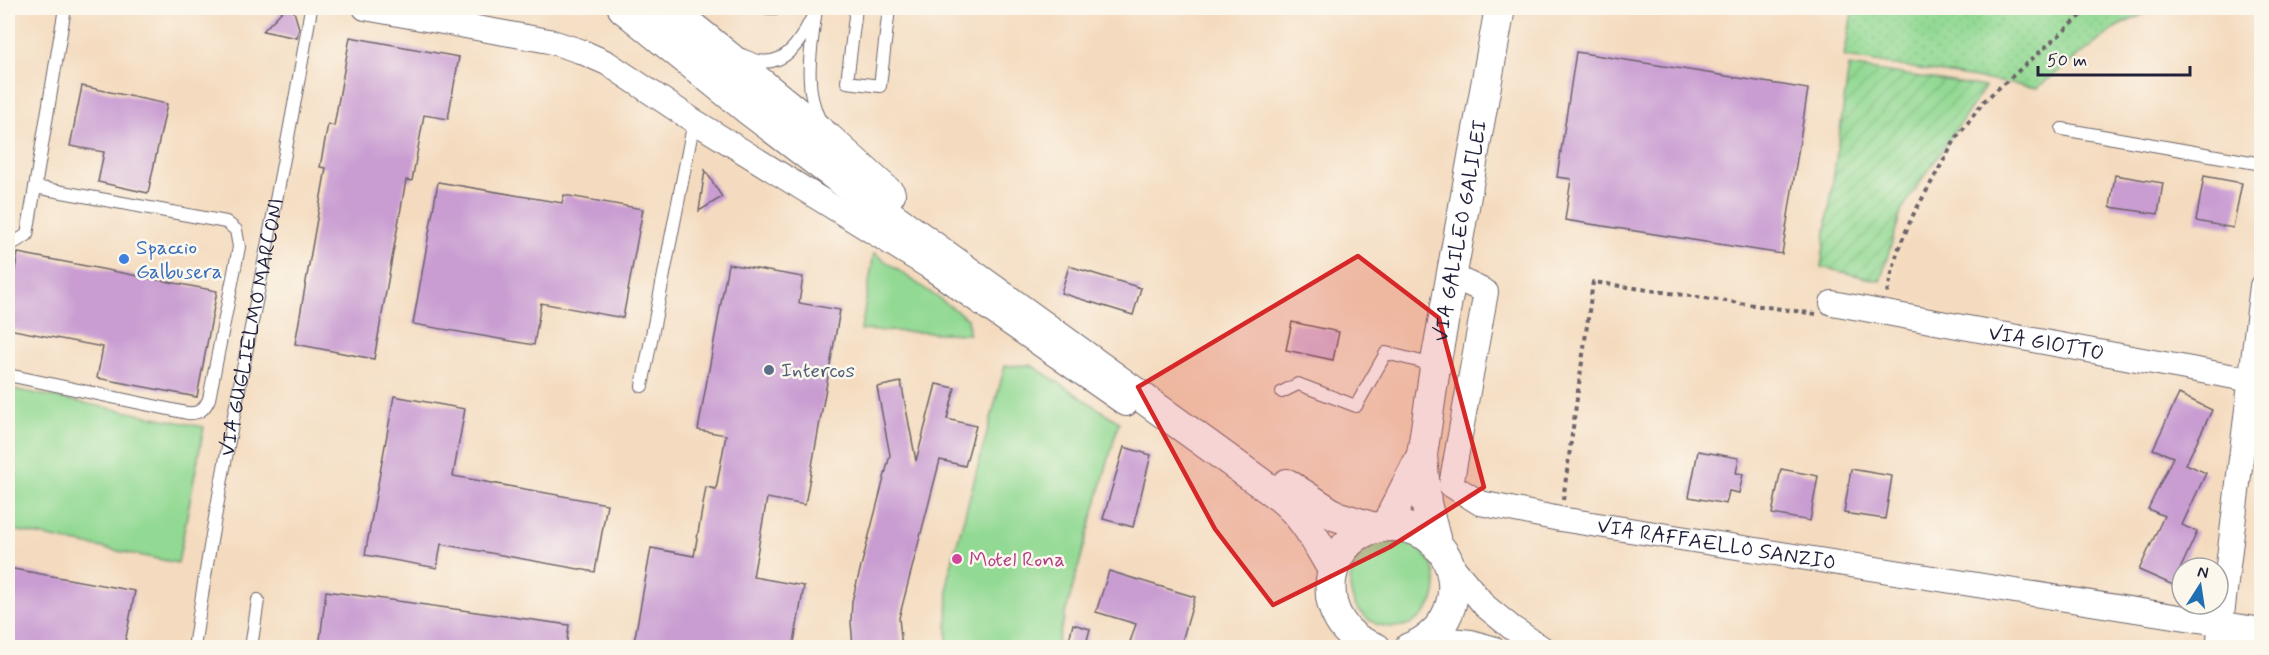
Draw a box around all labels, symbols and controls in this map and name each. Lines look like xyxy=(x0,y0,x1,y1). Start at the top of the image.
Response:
scale bar xyxy=(2038,39,2190,77)
text: 50 m xyxy=(2047,49,2087,73)
street label: VIA GALILEO GALILEI xyxy=(1427,118,1494,344)
street label: VIA GUGLIELMO MARCONI xyxy=(213,196,291,459)
place label: Spaccio Galbusera xyxy=(136,234,223,286)
marker: Spaccio Galbusera xyxy=(117,252,131,266)
street label: VIA GIOTTO xyxy=(1986,319,2106,368)
place label: Intercos xyxy=(781,357,855,385)
marker: Intercos xyxy=(762,363,776,377)
street label: VIA RAFFAELLO SANZIO xyxy=(1595,512,1838,577)
place label: Motel Rona xyxy=(969,546,1065,574)
marker: Motel Rona xyxy=(950,552,964,566)
north arrow xyxy=(2170,556,2230,616)
text: N xyxy=(2195,561,2210,584)

